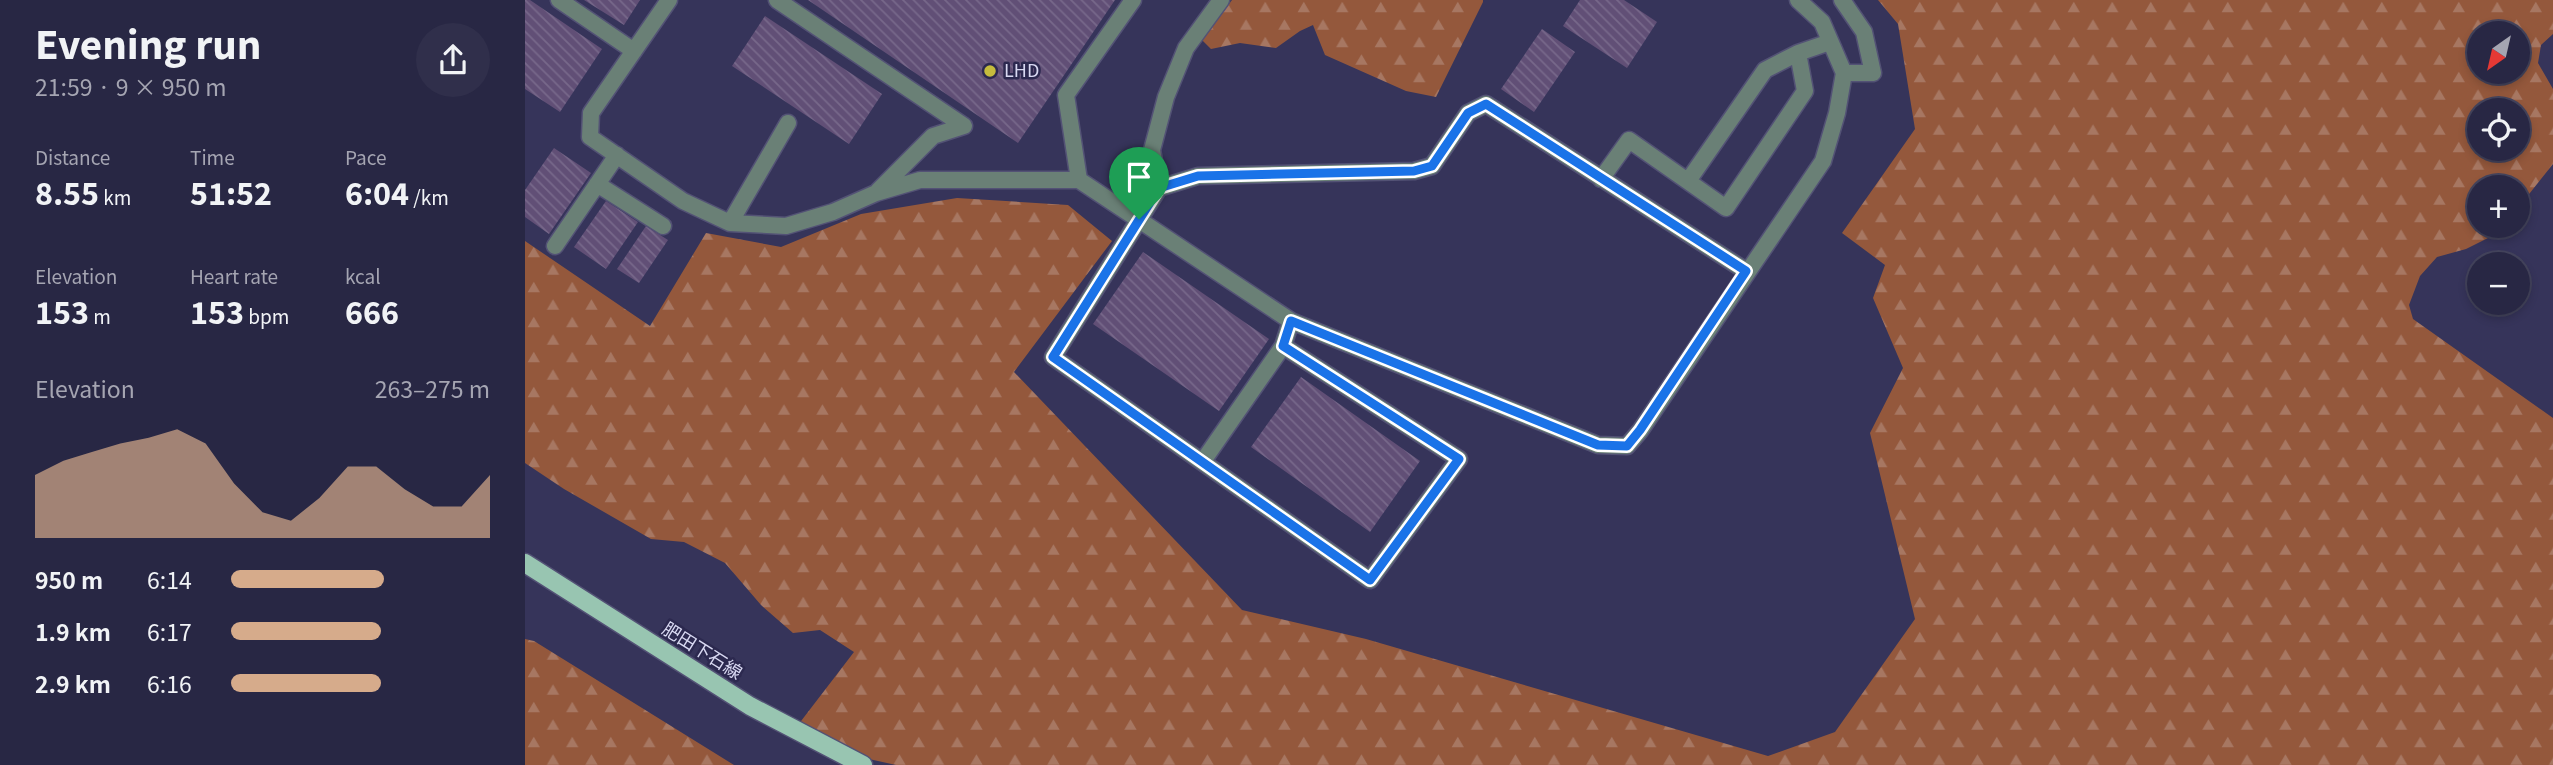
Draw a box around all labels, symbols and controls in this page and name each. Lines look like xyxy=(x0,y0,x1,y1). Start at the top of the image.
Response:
text: Evening run xyxy=(35,15,261,70)
north arrow xyxy=(2467,21,2531,84)
map controls xyxy=(2467,21,2530,315)
button: share xyxy=(416,23,490,97)
place label: LHD xyxy=(1004,56,1039,82)
marker: LHD xyxy=(982,63,998,79)
text: 21:59 · 9 × 950 m xyxy=(35,69,226,103)
button: locate xyxy=(2467,98,2530,161)
text: Distance xyxy=(35,143,110,170)
text: Time xyxy=(190,143,235,170)
text: Pace xyxy=(345,143,386,170)
pin xyxy=(1109,147,1169,219)
icon: arrive xyxy=(1120,158,1158,196)
text: 8.55 xyxy=(35,170,99,214)
text: 51:52 xyxy=(190,170,272,214)
text: 6:04 xyxy=(345,170,409,214)
button: + xyxy=(2467,175,2530,238)
text: km xyxy=(99,183,131,210)
text: /km xyxy=(409,183,449,210)
button: − xyxy=(2467,252,2530,315)
text: Elevation xyxy=(35,262,117,289)
text: Heart rate xyxy=(190,262,278,289)
text: kcal xyxy=(345,262,381,289)
text: 153 xyxy=(35,289,89,333)
text: 153 xyxy=(190,289,244,333)
text: 666 xyxy=(345,289,399,333)
text: m xyxy=(89,302,111,329)
text: bpm xyxy=(244,302,289,329)
text: Elevation xyxy=(35,371,135,405)
text: 263–275 m xyxy=(375,371,490,405)
text: 950 m xyxy=(35,562,103,596)
text: 6:14 xyxy=(147,562,192,596)
text: 1.9 km xyxy=(35,614,111,648)
text: 6:17 xyxy=(147,614,192,648)
street label: 肥田下石線 xyxy=(658,614,748,684)
text: 2.9 km xyxy=(35,666,111,700)
text: 6:16 xyxy=(147,666,192,700)

